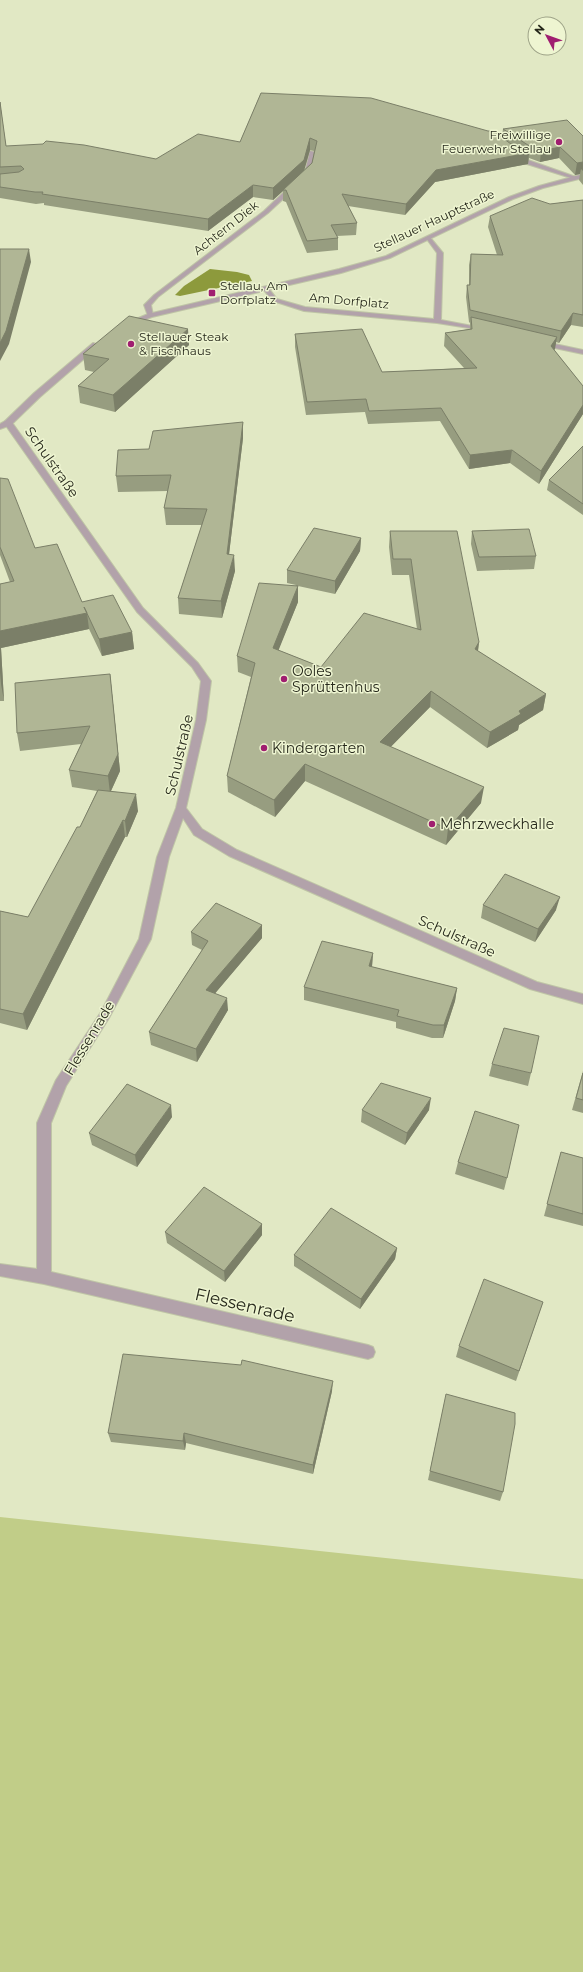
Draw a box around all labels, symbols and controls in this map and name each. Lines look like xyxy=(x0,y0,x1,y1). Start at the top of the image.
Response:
north arrow xyxy=(527,16,567,56)
text: N xyxy=(531,21,548,37)
place label: Freiwillige Feuerwehr Stellau xyxy=(442,127,551,156)
marker: Freiwillige Feuerwehr Stellau xyxy=(554,137,564,147)
street label: Stellauer Hauptstraße xyxy=(371,186,496,255)
street label: Achtern Diek xyxy=(190,197,262,258)
place label: Stellau, Am Dorfplatz xyxy=(220,278,288,307)
marker: Stellau, Am Dorfplatz xyxy=(207,288,217,298)
street label: Am Dorfplatz xyxy=(308,290,390,311)
place label: Stellauer Steak & Fischhaus xyxy=(139,329,229,358)
marker: Stellauer Steak & Fischhaus xyxy=(126,339,136,349)
street label: Schulstraße xyxy=(21,423,83,501)
place label: Ooles Sprüttenhus xyxy=(292,662,380,696)
marker: Ooles Sprüttenhus xyxy=(279,674,289,684)
street label: Schulstraße xyxy=(161,713,197,797)
place label: Kindergarten xyxy=(272,739,366,757)
marker: Kindergarten xyxy=(259,743,269,753)
place label: Mehrzweckhalle xyxy=(440,815,554,833)
marker: Mehrzweckhalle xyxy=(427,819,437,829)
street label: Schulstraße xyxy=(416,911,498,961)
street label: Flessenrade xyxy=(60,997,118,1079)
street label: Flessenrade xyxy=(193,1284,297,1326)

